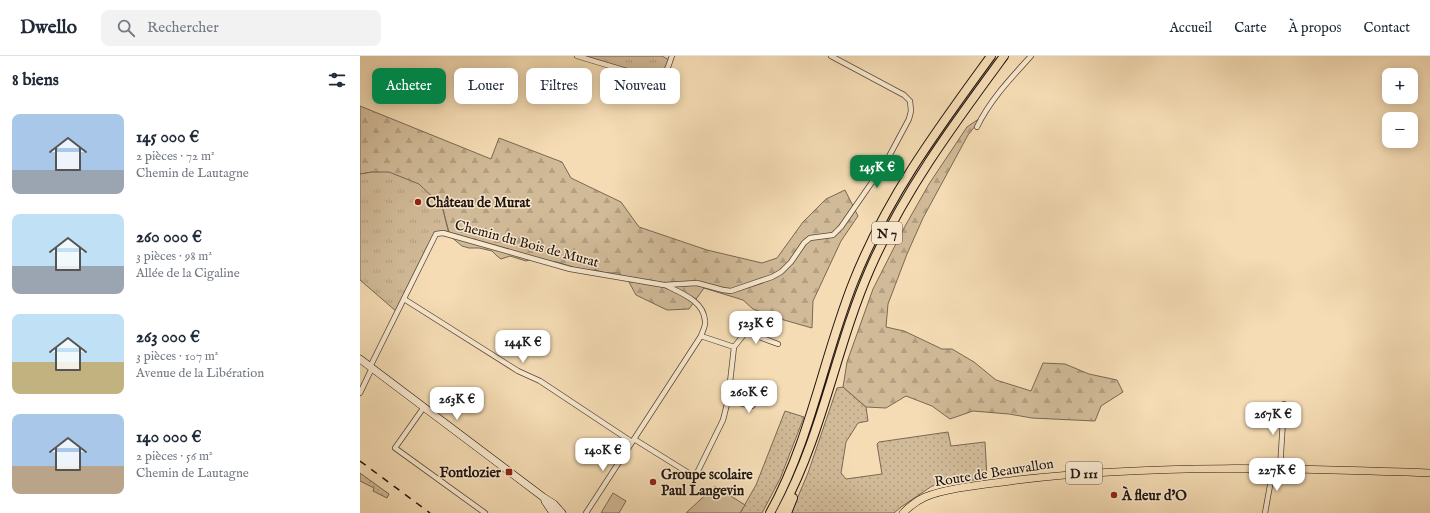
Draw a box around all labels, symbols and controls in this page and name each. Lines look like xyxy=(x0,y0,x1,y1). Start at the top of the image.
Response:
search box xyxy=(101,10,381,46)
text: Dwello xyxy=(20,16,77,40)
icon: search xyxy=(115,17,137,39)
text: Rechercher xyxy=(147,18,219,37)
text: Accueil xyxy=(1169,19,1212,37)
text: Carte xyxy=(1234,19,1267,37)
text: À propos xyxy=(1289,19,1341,37)
text: Contact xyxy=(1363,19,1410,37)
chip: Acheter xyxy=(372,68,446,104)
chip: Louer xyxy=(454,68,518,104)
chip: Filtres xyxy=(526,68,592,104)
chip: Nouveau xyxy=(600,68,680,104)
map controls xyxy=(1382,68,1418,148)
button: + xyxy=(1382,68,1418,104)
icon: filters xyxy=(326,69,348,91)
text: 8 biens xyxy=(12,70,59,91)
button: − xyxy=(1382,112,1418,148)
text: 145 000 € xyxy=(136,127,199,148)
icon: home xyxy=(44,130,92,178)
text: 2 pièces · 72 m² xyxy=(136,148,215,165)
pin: 145K € xyxy=(844,155,910,189)
text: 145K € xyxy=(859,159,895,176)
text: Chemin de Lautagne xyxy=(136,165,249,182)
place label: Château de Murat xyxy=(426,194,531,212)
marker: Château de Murat xyxy=(413,197,423,207)
street label: Chemin du Bois de Murat xyxy=(453,216,601,272)
road number: N 7 xyxy=(872,222,902,244)
text: 260 000 € xyxy=(136,227,202,248)
icon: home xyxy=(44,230,92,278)
text: 3 pièces · 98 m² xyxy=(136,248,212,265)
text: Allée de la Cigaline xyxy=(136,265,240,282)
pin: 523K € xyxy=(723,311,789,345)
text: 523K € xyxy=(738,315,774,332)
text: 263 000 € xyxy=(136,327,200,348)
icon: home xyxy=(44,330,92,378)
pin: 144K € xyxy=(490,330,556,364)
text: 144K € xyxy=(504,334,542,351)
text: 3 pièces · 107 m² xyxy=(136,348,219,365)
text: Avenue de la Libération xyxy=(136,365,264,382)
pin: 260K € xyxy=(716,380,782,414)
text: 260K € xyxy=(730,384,768,401)
pin: 263K € xyxy=(424,387,490,421)
text: 263K € xyxy=(439,391,475,408)
pin: 267K € xyxy=(1240,402,1306,436)
text: 267K € xyxy=(1254,406,1292,423)
text: 140 000 € xyxy=(136,427,201,448)
icon: home xyxy=(44,430,92,478)
pin: 140K € xyxy=(570,438,636,472)
text: 140K € xyxy=(584,442,622,459)
text: 2 pièces · 56 m² xyxy=(136,448,213,465)
street label: Route de Beauvallon xyxy=(933,455,1056,491)
pin: 227K € xyxy=(1244,458,1310,492)
road number: D 111 xyxy=(1066,462,1102,484)
text: 227K € xyxy=(1258,462,1296,479)
place label: Fontlozier xyxy=(439,464,502,482)
text: Chemin de Lautagne xyxy=(136,465,249,482)
place label: Groupe scolaire Paul Langevin xyxy=(661,466,753,500)
marker: Fontlozier xyxy=(504,467,514,477)
marker: Groupe scolaire Paul Langevin xyxy=(648,477,658,487)
place label: À fleur d'O xyxy=(1121,486,1187,505)
marker: À fleur d'O xyxy=(1109,490,1119,500)

